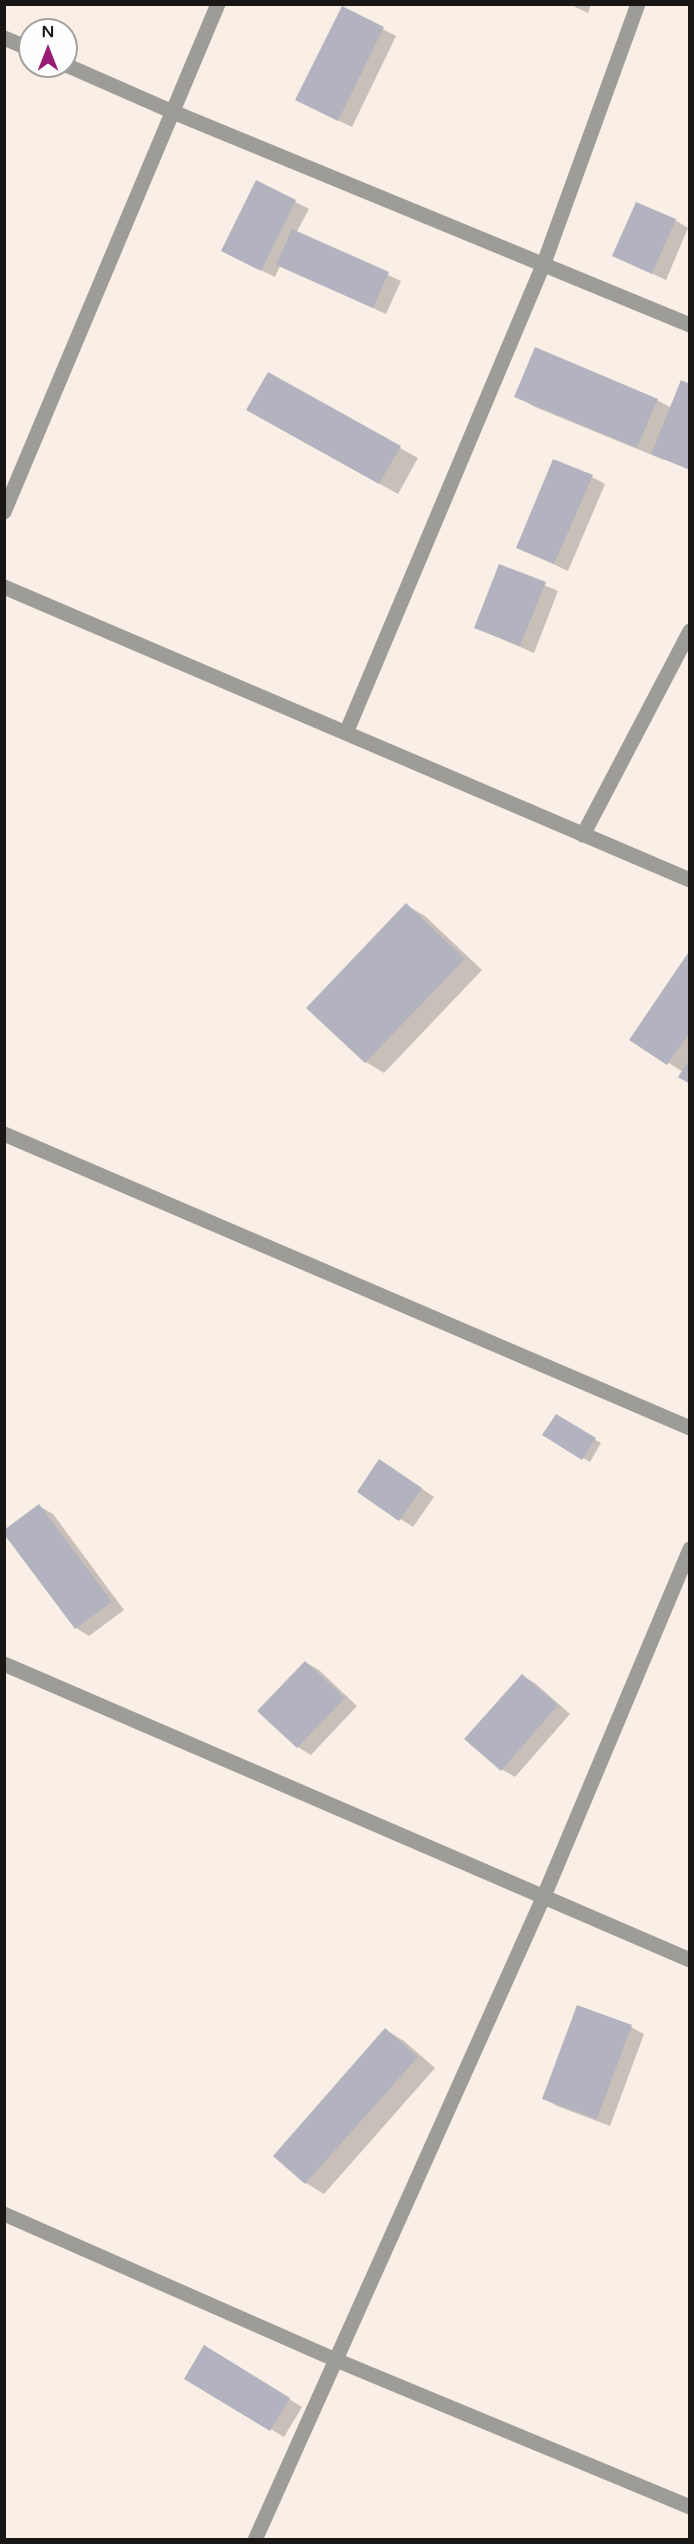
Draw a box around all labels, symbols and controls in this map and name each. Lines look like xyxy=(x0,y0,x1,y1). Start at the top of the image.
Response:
north arrow xyxy=(18,18,78,78)
text: N xyxy=(42,22,54,42)

